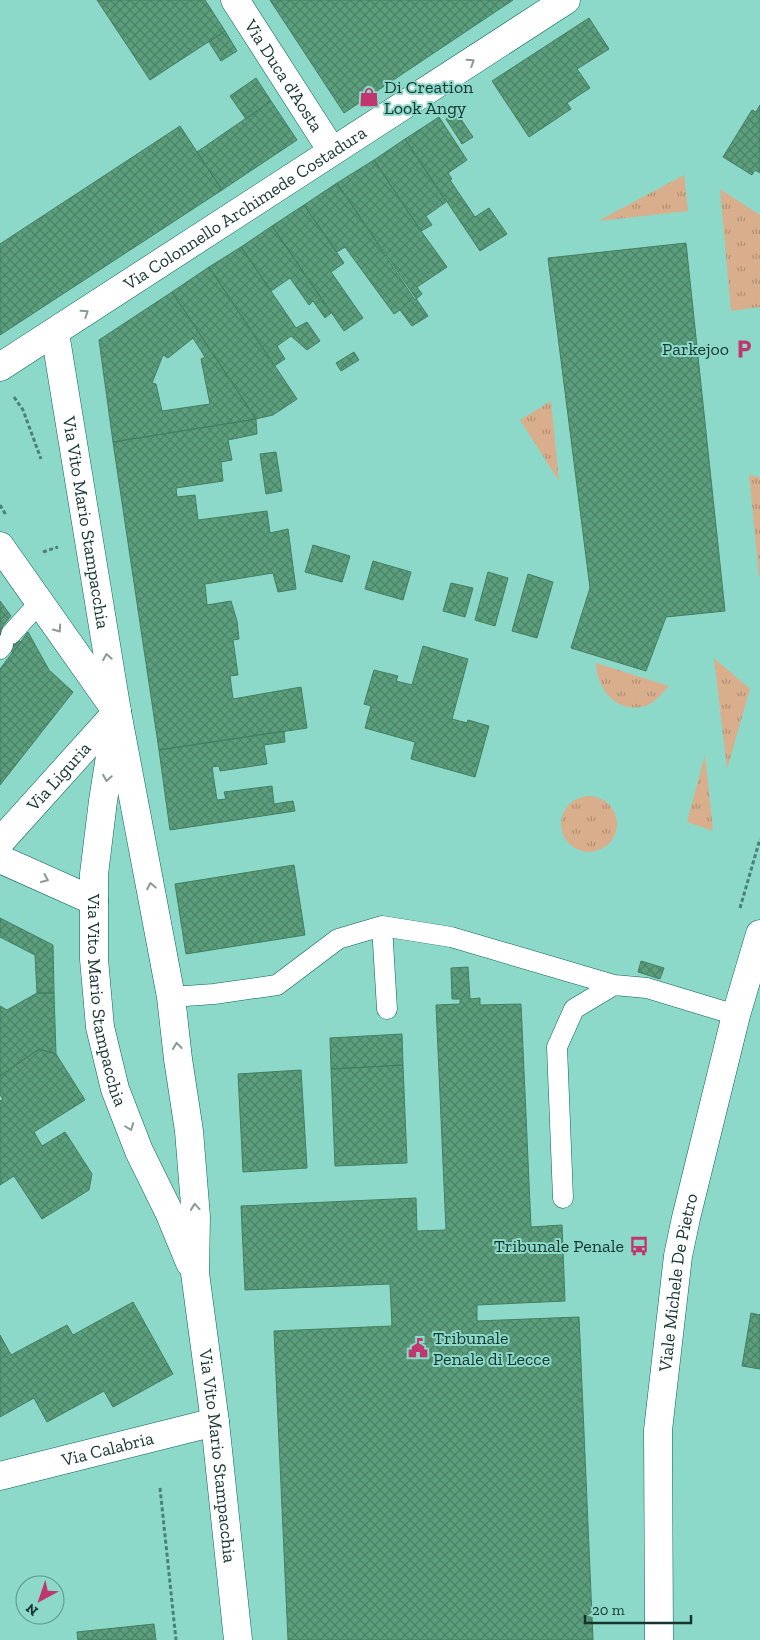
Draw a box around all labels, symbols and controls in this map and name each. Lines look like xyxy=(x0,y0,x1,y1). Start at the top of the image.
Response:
street label: Via Duca d'Aosta xyxy=(239,15,328,136)
one-way arrow xyxy=(465,58,474,68)
place label: Di Creation Look Angy xyxy=(384,76,474,119)
shop icon: Di Creation Look Angy xyxy=(358,86,380,108)
street label: Via Colonnello Archimede Costadura xyxy=(119,121,371,295)
one-way arrow xyxy=(80,310,89,319)
place label: Parkejoo xyxy=(662,338,729,360)
parking icon: Parkejoo xyxy=(733,338,755,360)
street label: Via Vito Mario Stampacchia xyxy=(58,414,114,631)
one-way arrow xyxy=(52,623,61,633)
one-way arrow xyxy=(103,653,113,662)
street label: Via Liguria xyxy=(21,737,96,816)
one-way arrow xyxy=(102,774,112,782)
one-way arrow xyxy=(40,872,49,883)
one-way arrow xyxy=(146,881,156,890)
street label: Via Vito Mario Stampacchia xyxy=(83,893,132,1110)
one-way arrow xyxy=(172,1042,183,1050)
one-way arrow xyxy=(123,1122,134,1131)
street label: Viale Michele De Pietro xyxy=(654,1191,703,1374)
one-way arrow xyxy=(190,1203,201,1211)
place label: Tribunale Penale xyxy=(494,1235,624,1257)
bus stop icon: Tribunale Penale xyxy=(628,1235,650,1257)
place label: Tribunale Penale di Lecce xyxy=(433,1327,550,1370)
public building icon: Tribunale Penale di Lecce xyxy=(407,1337,429,1359)
street label: Via Vito Mario Stampacchia xyxy=(194,1347,241,1564)
street label: Via Calabria xyxy=(58,1427,156,1471)
north arrow xyxy=(15,1575,65,1625)
scale bar xyxy=(585,1592,691,1624)
text: N xyxy=(22,1599,42,1620)
text: 20 m xyxy=(592,1601,625,1619)

